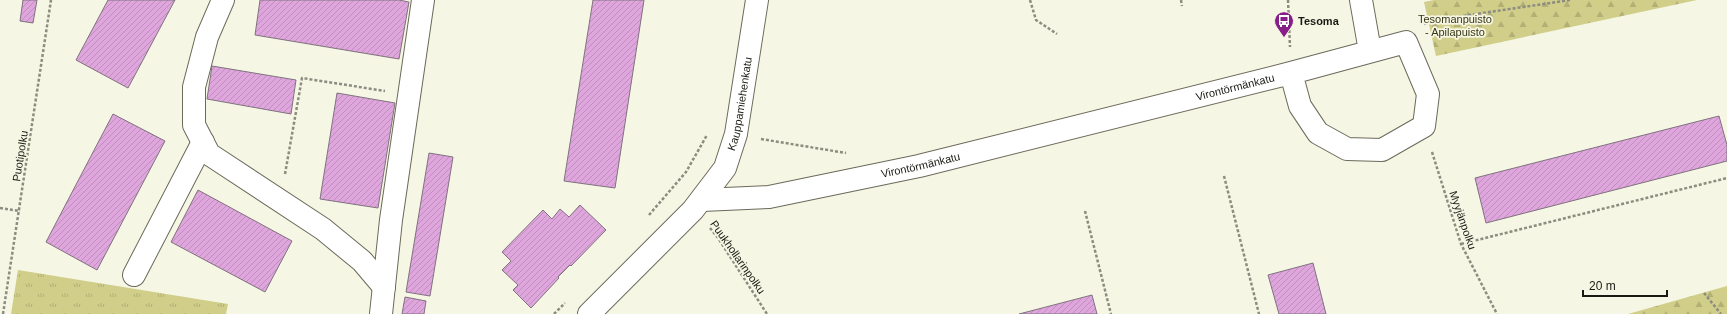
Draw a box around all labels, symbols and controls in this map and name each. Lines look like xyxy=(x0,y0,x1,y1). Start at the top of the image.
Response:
bus stop icon: Tesoma xyxy=(1273,10,1295,38)
park label: Tesomanpuisto - Apilapuisto xyxy=(1418,13,1492,38)
place label: Tesoma xyxy=(1298,15,1340,27)
street label: Kauppamiehenkatu xyxy=(725,56,754,152)
street label: Virontörmänkatu xyxy=(1194,71,1276,103)
street label: Puotipolku xyxy=(10,130,30,182)
street label: Virontörmänkatu xyxy=(880,150,961,180)
street label: Myyjänpolku xyxy=(1447,189,1479,251)
street label: Puukhollarinpolku xyxy=(708,218,768,296)
scale bar xyxy=(1583,272,1667,298)
text: 20 m xyxy=(1589,279,1616,293)

